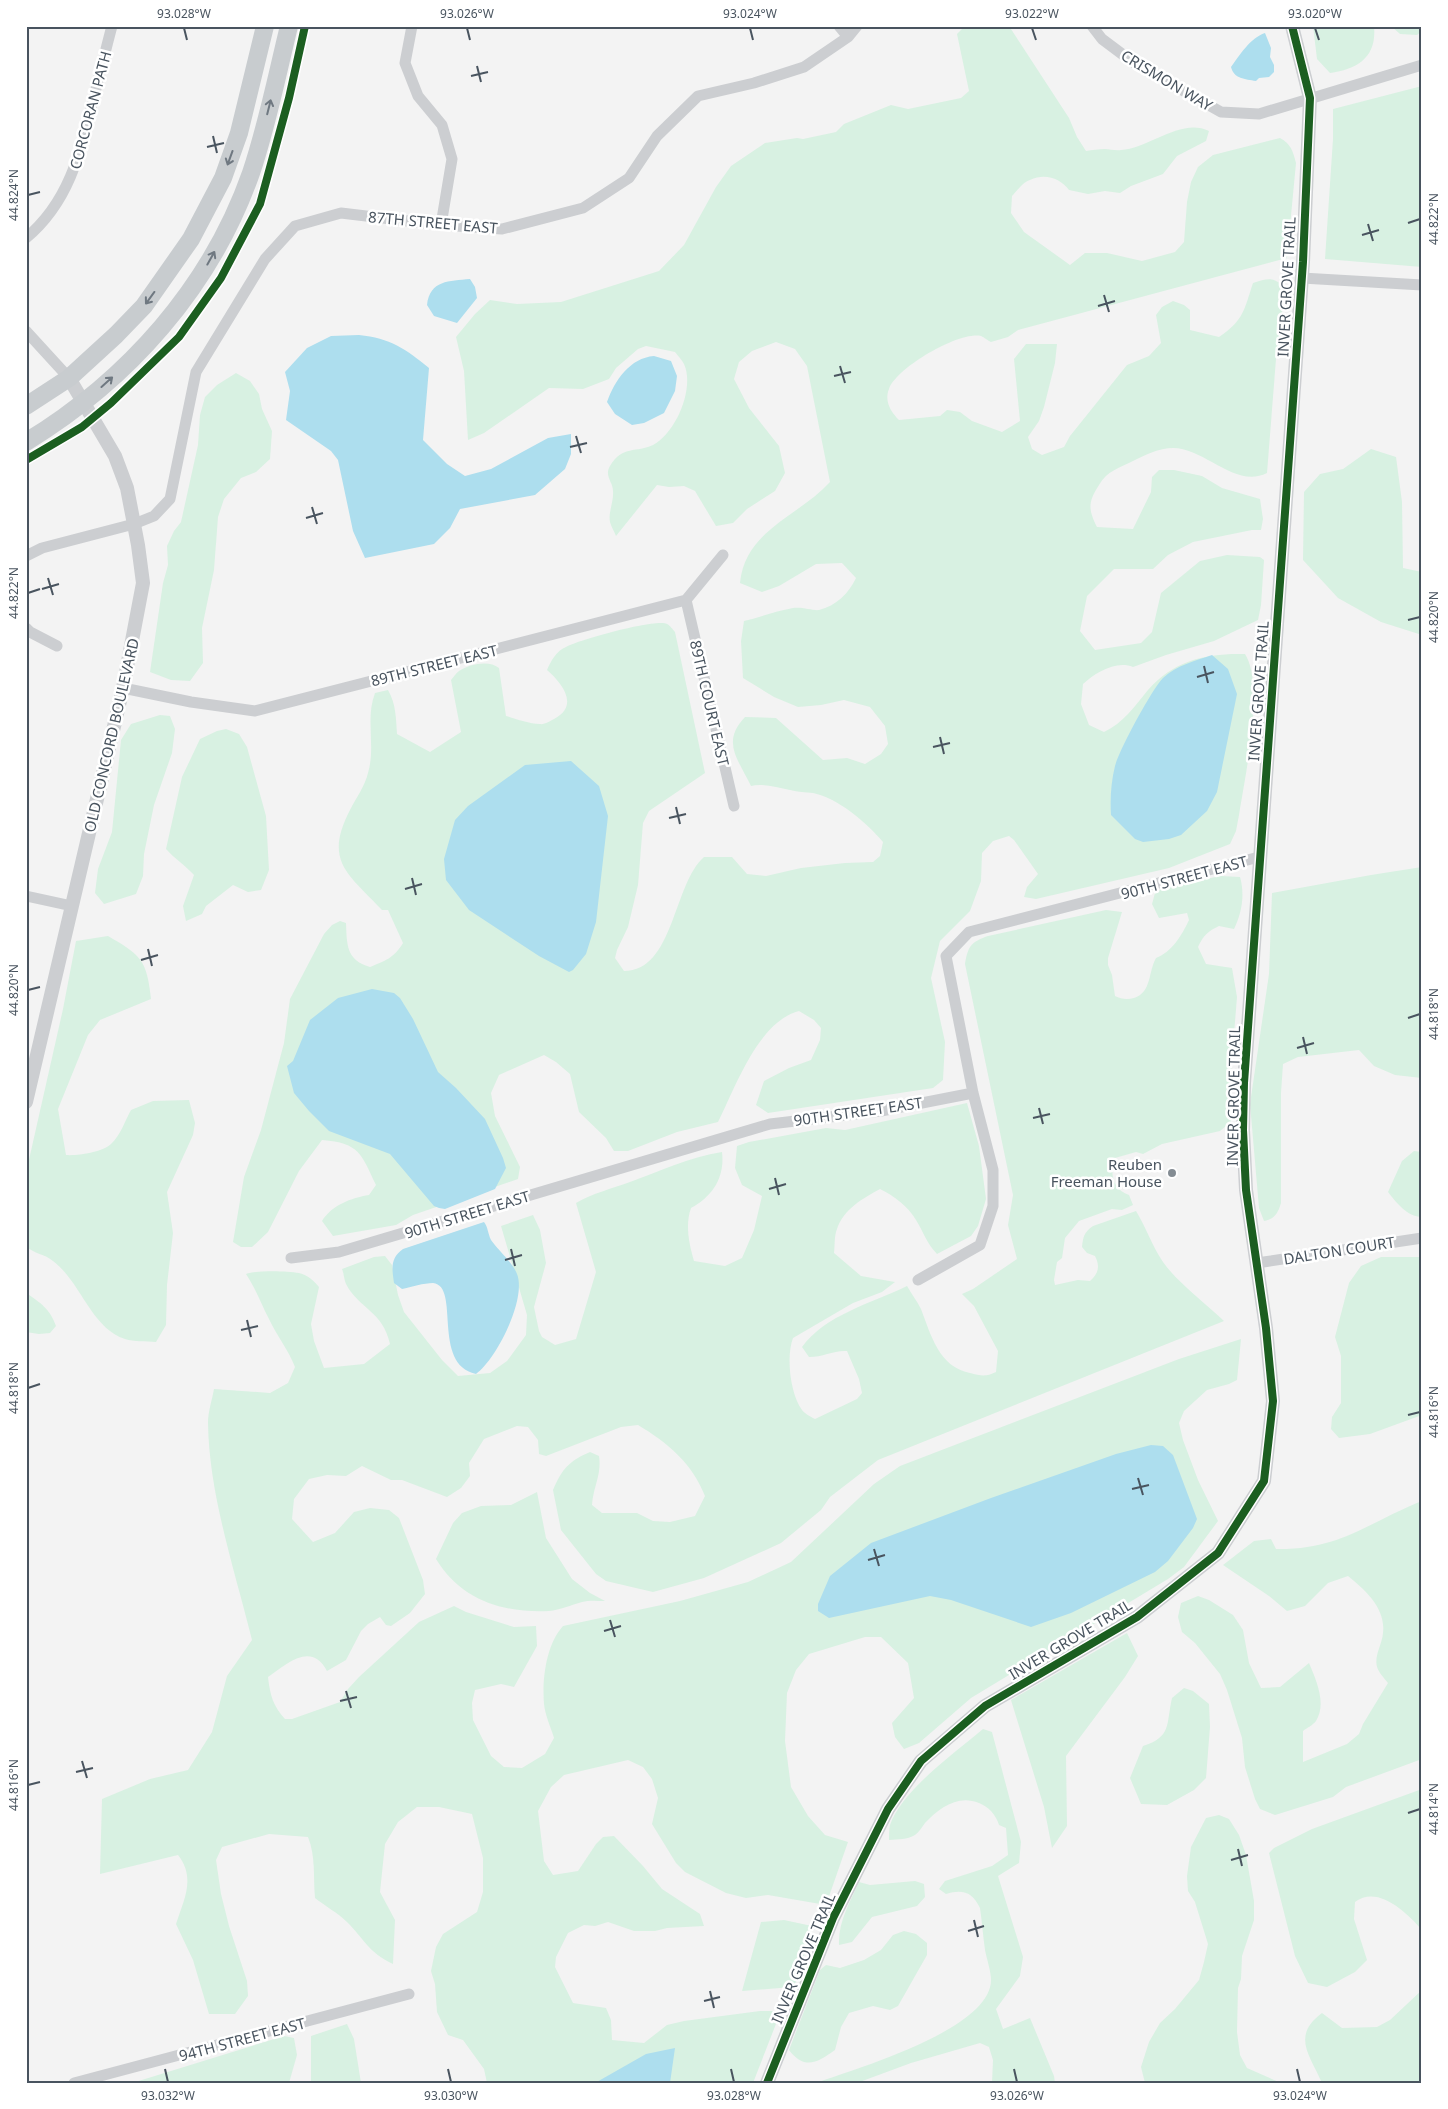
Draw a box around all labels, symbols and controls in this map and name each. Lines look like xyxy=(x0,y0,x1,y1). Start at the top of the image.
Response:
text: 93.028°W xyxy=(157,5,211,22)
text: 93.026°W xyxy=(440,5,494,22)
text: 93.024°W xyxy=(723,5,777,22)
text: 93.022°W xyxy=(1005,5,1059,22)
text: 93.020°W xyxy=(1288,5,1342,22)
street label: CRISMON WAY xyxy=(1118,45,1217,115)
street label: CORCORAN PATH xyxy=(65,49,115,171)
one-way arrow xyxy=(265,99,274,115)
one-way arrow xyxy=(225,150,234,165)
text: 44.824°N xyxy=(5,169,22,221)
text: 44.822°N xyxy=(1425,193,1442,245)
street label: 87TH STREET EAST xyxy=(367,206,499,238)
street label: INVER GROVE TRAIL xyxy=(1272,216,1300,358)
one-way arrow xyxy=(207,251,217,266)
one-way arrow xyxy=(145,291,155,305)
one-way arrow xyxy=(101,376,114,387)
text: 44.822°N xyxy=(5,567,22,619)
text: 44.820°N xyxy=(1425,591,1442,643)
street label: INVER GROVE TRAIL xyxy=(1243,620,1273,762)
street label: OLD CONCORD BOULEVARD xyxy=(79,636,143,834)
street label: 89TH COURT EAST xyxy=(686,638,734,768)
street label: 89TH STREET EAST xyxy=(369,639,500,690)
street label: 90TH STREET EAST xyxy=(1119,850,1250,903)
text: 44.820°N xyxy=(5,964,22,1016)
text: 44.818°N xyxy=(1425,988,1442,1040)
street label: INVER GROVE TRAIL xyxy=(1222,1026,1244,1166)
street label: 90TH STREET EAST xyxy=(792,1092,924,1130)
place label: Reuben Freeman House xyxy=(1051,1154,1162,1191)
marker: Reuben Freeman House xyxy=(1166,1167,1178,1179)
street label: 90TH STREET EAST xyxy=(402,1185,533,1243)
street label: DALTON COURT xyxy=(1282,1231,1397,1269)
text: 44.818°N xyxy=(5,1362,22,1414)
text: 44.816°N xyxy=(1425,1386,1442,1438)
street label: INVER GROVE TRAIL xyxy=(1005,1594,1135,1684)
text: 44.816°N xyxy=(5,1759,22,1811)
text: 44.814°N xyxy=(1425,1783,1442,1835)
street label: INVER GROVE TRAIL xyxy=(766,1889,840,2026)
street label: 94TH STREET EAST xyxy=(177,2012,308,2065)
text: 93.032°W xyxy=(141,2087,195,2104)
text: 93.030°W xyxy=(424,2087,478,2104)
text: 93.028°W xyxy=(707,2087,761,2104)
text: 93.026°W xyxy=(990,2087,1044,2104)
text: 93.024°W xyxy=(1273,2087,1327,2104)

